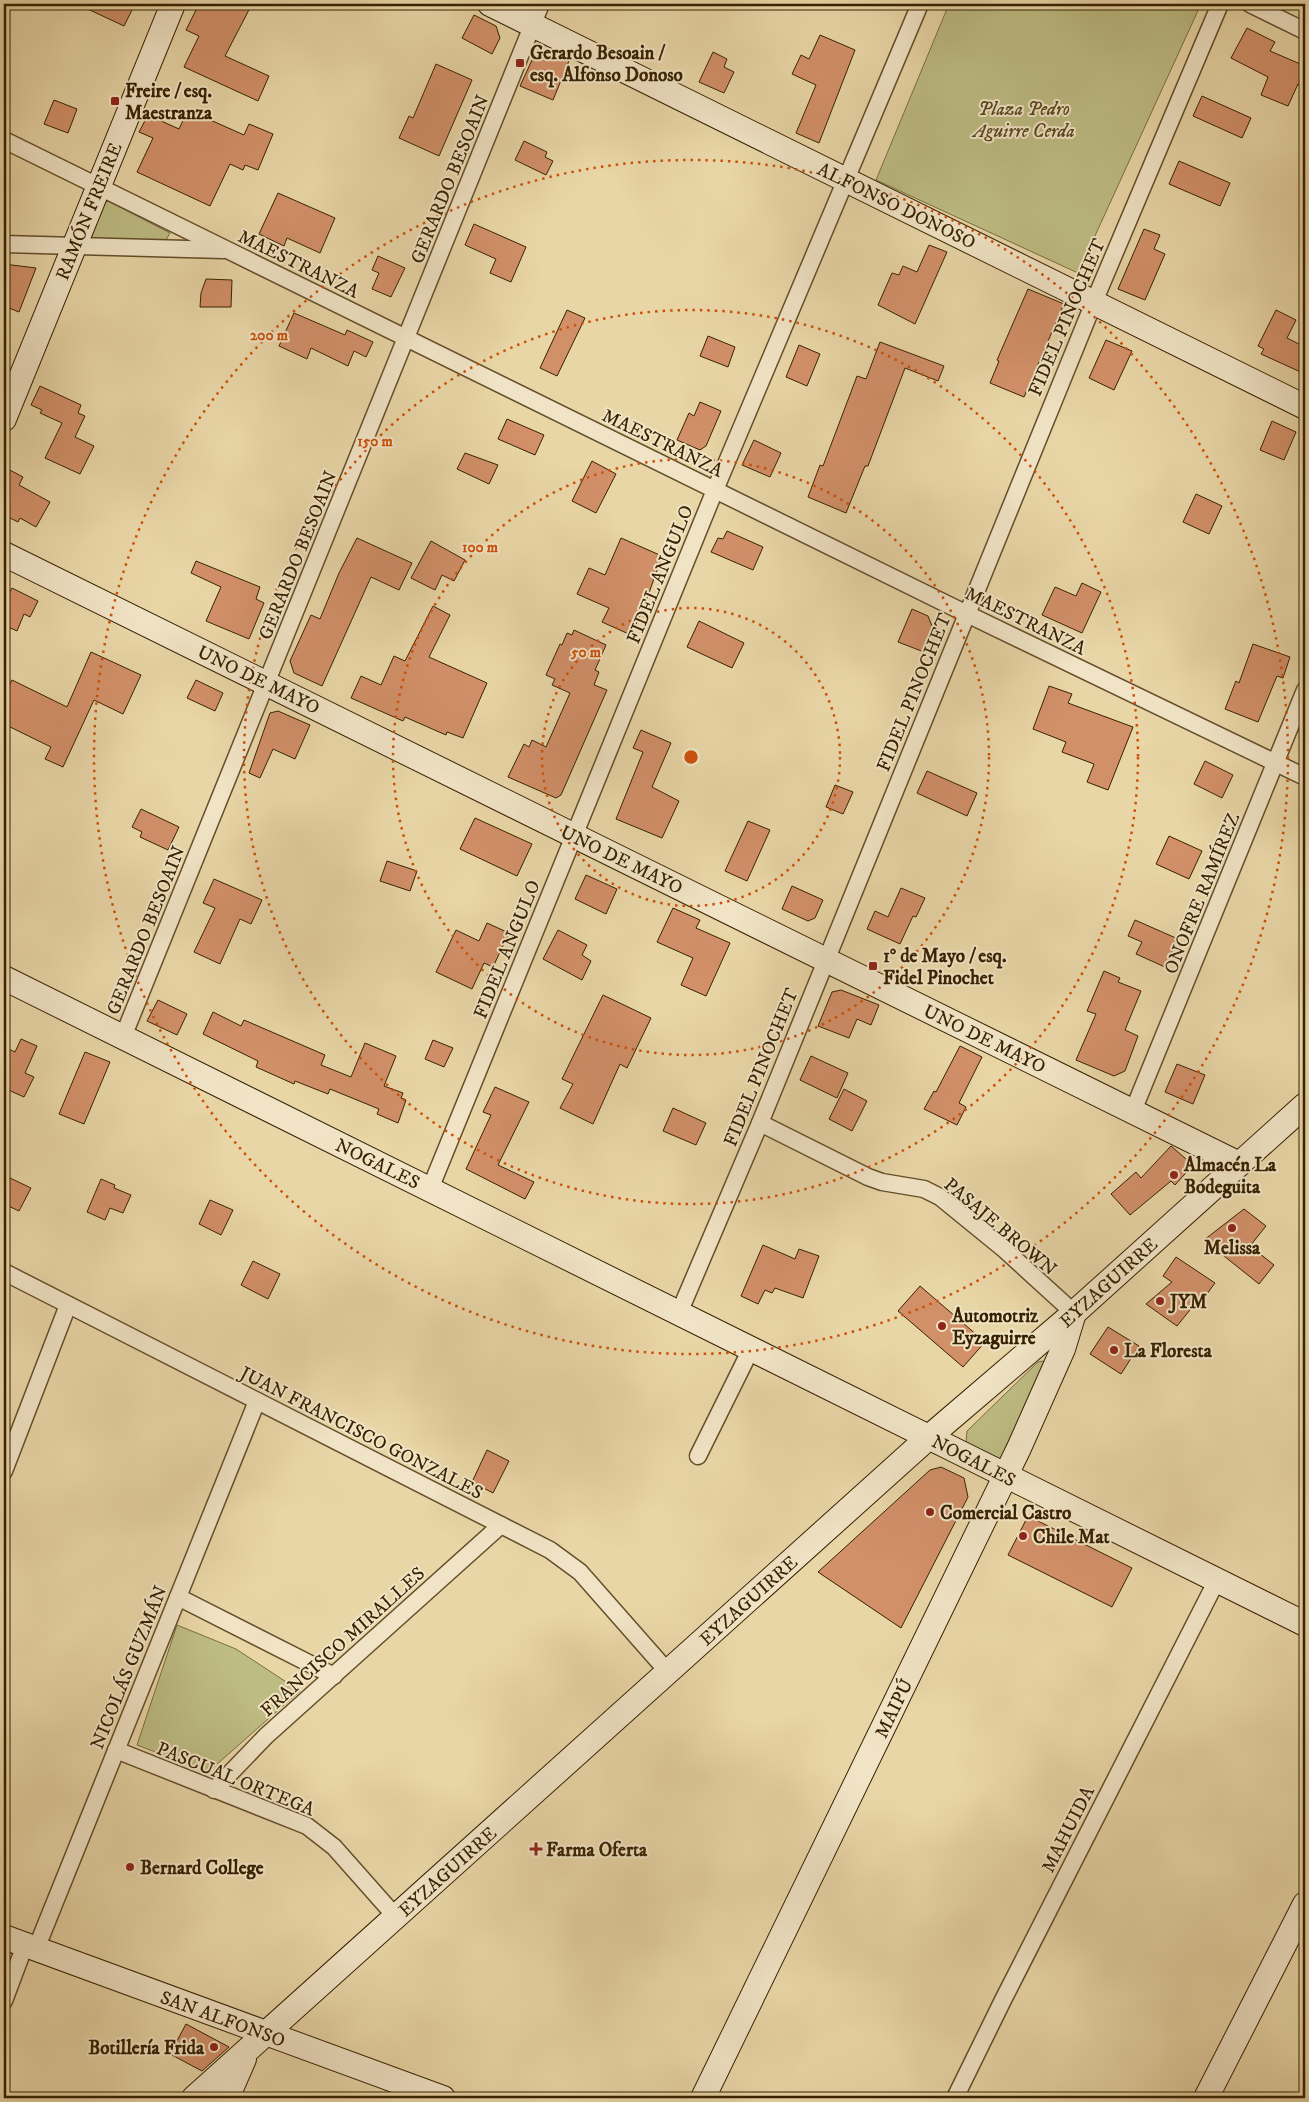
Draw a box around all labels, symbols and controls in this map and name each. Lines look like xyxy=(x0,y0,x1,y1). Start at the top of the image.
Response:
place label: Gerardo Besoain / esq. Alfonso Donoso xyxy=(530,42,683,88)
marker: Gerardo Besoain / esq. Alfonso Donoso xyxy=(514,57,526,69)
place label: Freire / esq. Maestranza xyxy=(125,80,213,125)
street label: GERARDO BESOAIN xyxy=(406,92,495,267)
marker: Freire / esq. Maestranza xyxy=(109,95,121,107)
park label: Plaza Pedro Aguirre Cerda xyxy=(971,98,1075,143)
street label: RAMÓN FREIRE xyxy=(49,139,127,284)
street label: ALFONSO DONOSO xyxy=(813,158,979,255)
street label: MAESTRANZA xyxy=(234,225,363,304)
street label: FIDEL PINOCHET xyxy=(1024,235,1111,400)
text: 200 m xyxy=(250,326,289,345)
street label: MAESTRANZA xyxy=(598,404,727,483)
text: 150 m xyxy=(357,432,393,451)
street label: GERARDO BESOAIN xyxy=(254,468,343,643)
street label: FIDEL ANGULO xyxy=(622,502,699,647)
text: 100 m xyxy=(462,538,499,557)
street label: MAESTRANZA xyxy=(961,582,1090,661)
street label: FIDEL PINOCHET xyxy=(872,609,957,775)
street label: UNO DE MAYO xyxy=(193,641,323,720)
text: 50 m xyxy=(570,643,602,662)
centre of rings xyxy=(682,748,700,766)
street label: ONOFRE RAMÍREZ xyxy=(1158,809,1245,978)
street label: UNO DE MAYO xyxy=(556,821,686,900)
street label: GERARDO BESOAIN xyxy=(102,843,191,1018)
street label: FIDEL ANGULO xyxy=(469,877,546,1022)
place label: 1° de Mayo / esq. Fidel Pinochet xyxy=(883,945,1007,990)
marker: 1° de Mayo / esq. Fidel Pinochet xyxy=(867,960,879,972)
street label: FIDEL PINOCHET xyxy=(719,984,804,1150)
street label: UNO DE MAYO xyxy=(919,1000,1049,1079)
street label: NOGALES xyxy=(331,1134,423,1195)
place label: Almacén La Bodeguita xyxy=(1183,1154,1277,1199)
marker: Almacén La Bodeguita xyxy=(1168,1169,1180,1181)
street label: PASAJE BROWN xyxy=(939,1173,1061,1281)
marker: Melissa xyxy=(1226,1222,1238,1234)
street label: EYZAGUIRRE xyxy=(1055,1233,1163,1333)
place label: Melissa xyxy=(1204,1237,1261,1260)
place label: JYM xyxy=(1168,1291,1207,1314)
marker: JYM xyxy=(1154,1295,1166,1307)
place label: Automotriz Eyzaguirre xyxy=(951,1305,1039,1350)
marker: Automotriz Eyzaguirre xyxy=(936,1320,948,1332)
place label: La Floresta xyxy=(1124,1340,1213,1363)
marker: La Floresta xyxy=(1108,1344,1120,1356)
street label: JUAN FRANCISCO GONZALES xyxy=(234,1361,487,1505)
street label: NOGALES xyxy=(927,1430,1019,1492)
place label: Comercial Castro xyxy=(940,1502,1071,1525)
marker: Comercial Castro xyxy=(924,1506,936,1518)
place label: Chile Mat xyxy=(1033,1526,1111,1549)
marker: Chile Mat xyxy=(1017,1530,1029,1542)
street label: EYZAGUIRRE xyxy=(695,1551,803,1651)
street label: FRANCISCO MIRALLES xyxy=(256,1562,430,1722)
street label: NICOLÁS GUZMÁN xyxy=(84,1582,173,1753)
street label: MAIPÚ xyxy=(868,1674,919,1742)
street label: PASCUAL ORTEGA xyxy=(153,1737,319,1822)
street label: MAHUIDA xyxy=(1037,1782,1100,1877)
street label: EYZAGUIRRE xyxy=(394,1822,502,1922)
place label: Farma Oferta xyxy=(546,1839,648,1862)
marker: Farma Oferta xyxy=(530,1843,542,1855)
place label: Bernard College xyxy=(140,1857,264,1880)
marker: Bernard College xyxy=(124,1861,136,1873)
street label: SAN ALFONSO xyxy=(157,1986,288,2053)
place label: Botillería Frida xyxy=(88,2037,205,2060)
marker: Botillería Frida xyxy=(208,2041,220,2053)

